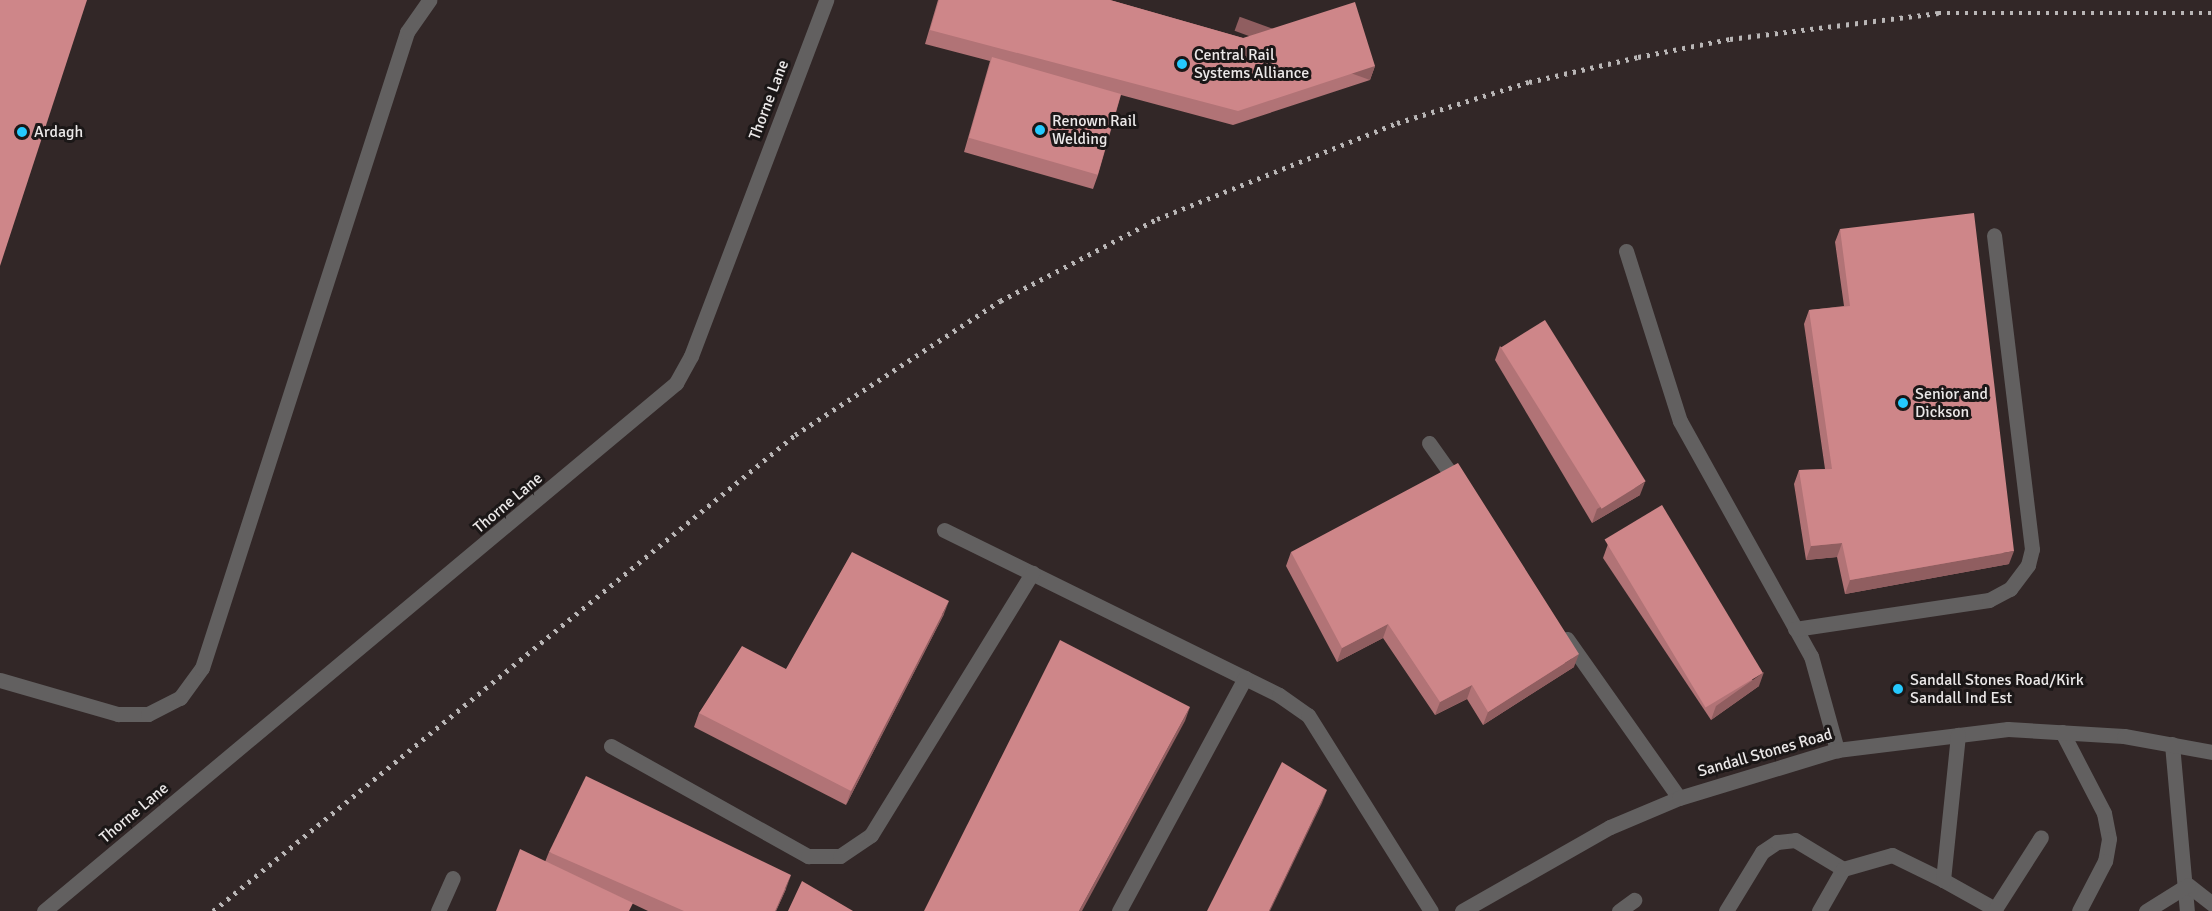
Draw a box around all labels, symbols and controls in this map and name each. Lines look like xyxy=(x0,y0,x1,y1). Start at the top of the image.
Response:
place label: Central Rail Systems Alliance xyxy=(1194,45,1309,83)
street label: Thorne Lane xyxy=(745,57,793,143)
marker: Central Rail Systems Alliance xyxy=(1175,57,1189,71)
place label: Renown Rail Welding xyxy=(1052,111,1137,149)
place label: Ardagh xyxy=(34,122,83,142)
marker: Renown Rail Welding xyxy=(1033,123,1047,137)
marker: Ardagh xyxy=(15,125,29,139)
place label: Senior and Dickson xyxy=(1915,384,1988,422)
marker: Senior and Dickson xyxy=(1896,396,1910,410)
street label: Thorne Lane xyxy=(470,469,546,537)
place label: Sandall Stones Road/Kirk Sandall Ind Est xyxy=(1910,670,2084,708)
marker: Sandall Stones Road/Kirk Sandall Ind Est xyxy=(1891,682,1905,696)
street label: Sandall Stones Road xyxy=(1695,725,1835,781)
street label: Thorne Lane xyxy=(96,779,172,847)

